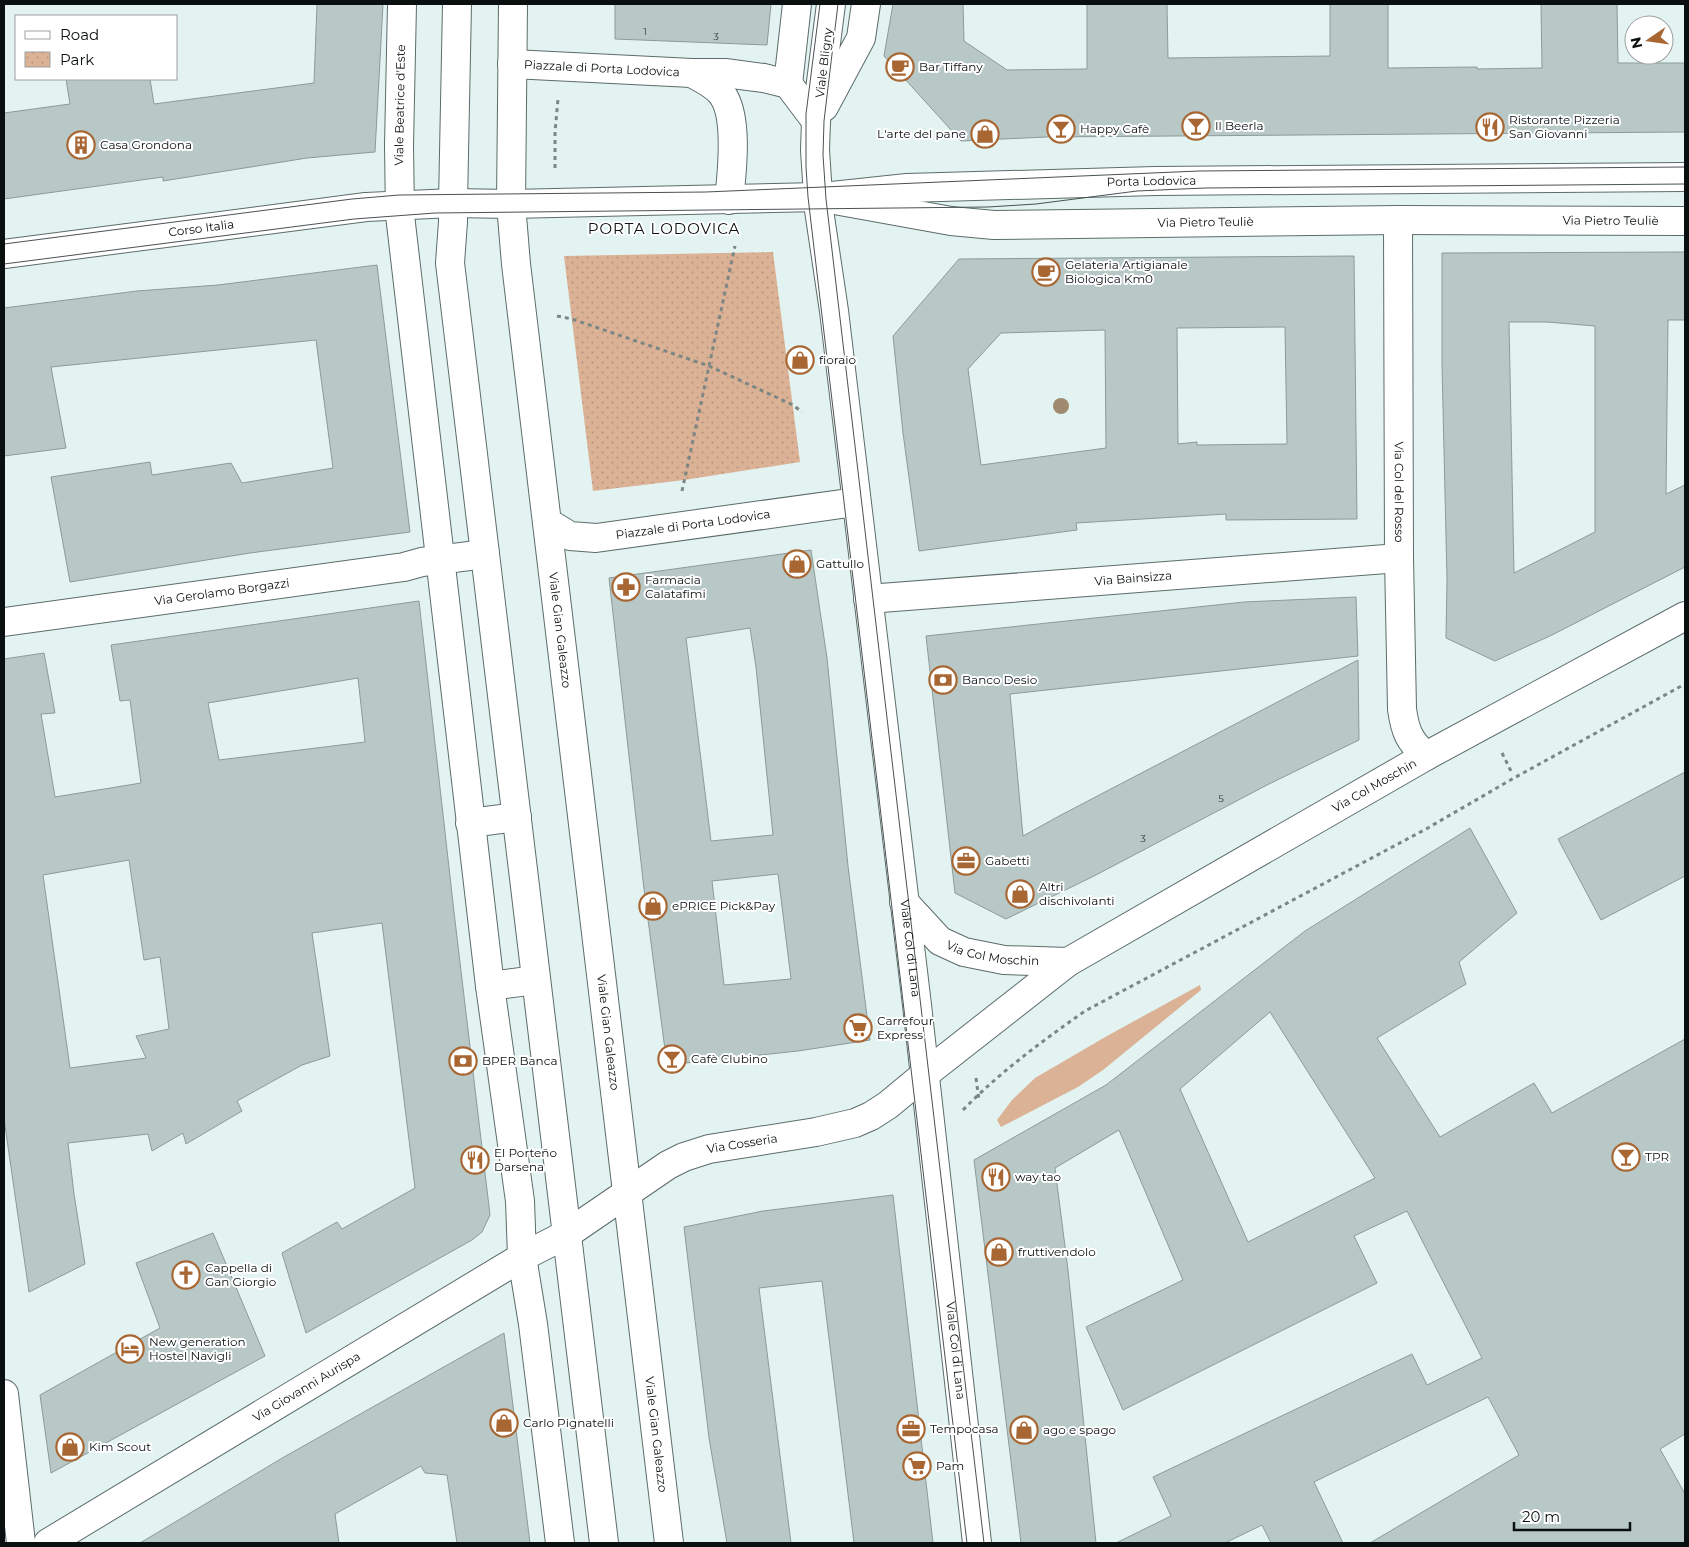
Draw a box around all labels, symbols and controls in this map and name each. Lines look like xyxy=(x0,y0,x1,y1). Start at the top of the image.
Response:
legend xyxy=(15,15,178,80)
north arrow xyxy=(1624,15,1674,65)
text: Road xyxy=(60,25,99,44)
house number: 1 xyxy=(643,25,647,38)
street label: Viale Bligny xyxy=(812,27,835,99)
house number: 3 xyxy=(713,30,719,43)
text: N xyxy=(1626,35,1646,50)
street label: Viale Beatrice d'Este xyxy=(391,44,408,166)
text: Park xyxy=(60,50,94,69)
cafe icon: Bar Tiffany xyxy=(885,52,915,82)
street label: Piazzale di Porta Lodovica xyxy=(524,57,680,79)
place label: Bar Tiffany xyxy=(919,59,983,74)
bar icon: Il Beerla xyxy=(1181,111,1211,141)
restaurant icon: Ristorante Pizzeria San Giovanni xyxy=(1475,112,1505,142)
place label: Ristorante Pizzeria San Giovanni xyxy=(1509,112,1620,141)
bar icon: Happy Cafè xyxy=(1046,114,1076,144)
place label: Il Beerla xyxy=(1215,118,1264,133)
shop icon: L'arte del pane xyxy=(970,119,1000,149)
place label: Happy Cafè xyxy=(1080,121,1149,136)
place label: L'arte del pane xyxy=(877,126,966,141)
building icon: Casa Grondona xyxy=(66,130,96,160)
place label: Casa Grondona xyxy=(100,137,192,152)
street label: Porta Lodovica xyxy=(1107,173,1196,189)
street label: Via Pietro Teuliè xyxy=(1562,213,1659,228)
street label: Via Pietro Teuliè xyxy=(1157,214,1254,230)
street label: Corso Italia xyxy=(168,216,235,240)
district label: PORTA LODOVICA xyxy=(588,219,740,238)
cafe icon: Gelateria Artigianale Biologica Km0 xyxy=(1031,257,1061,287)
place label: Gelateria Artigianale Biologica Km0 xyxy=(1065,257,1188,286)
shop icon: fioraio xyxy=(785,345,815,375)
place label: fioraio xyxy=(819,352,856,367)
street label: Via Col del Rosso xyxy=(1392,441,1407,543)
street label: Piazzale di Porta Lodovica xyxy=(615,506,771,542)
shop icon: Gattullo xyxy=(782,549,812,579)
place label: Gattullo xyxy=(816,556,864,571)
street label: Via Bainsizza xyxy=(1094,568,1172,588)
street label: Viale Gian Galeazzo xyxy=(546,571,575,689)
pharmacy icon: Farmacia Calatafimi xyxy=(611,572,641,602)
place label: Farmacia Calatafimi xyxy=(645,572,706,601)
street label: Via Gerolamo Borgazzi xyxy=(153,575,290,608)
bank icon: Banco Desio xyxy=(928,665,958,695)
place label: Banco Desio xyxy=(962,672,1037,687)
street label: Via Col Moschin xyxy=(1329,755,1419,815)
house number: 5 xyxy=(1218,792,1224,805)
house number: 3 xyxy=(1140,832,1146,845)
office icon: Gabetti xyxy=(951,846,981,876)
place label: Gabetti xyxy=(985,853,1030,868)
shop icon: Altri dischivolanti xyxy=(1005,879,1035,909)
place label: Altri dischivolanti xyxy=(1039,879,1115,908)
shop icon: ePRICE Pick&Pay xyxy=(638,891,668,921)
place label: ePRICE Pick&Pay xyxy=(672,898,776,913)
street label: Viale Col di Lana xyxy=(897,899,924,998)
street label: Via Col Moschin xyxy=(944,937,1039,968)
street label: Viale Gian Galeazzo xyxy=(594,974,623,1091)
supermarket icon: Carrefour Express xyxy=(843,1013,873,1043)
place label: Carrefour Express xyxy=(877,1013,934,1042)
bar icon: Cafè Clubino xyxy=(657,1044,687,1074)
bank icon: BPER Banca xyxy=(448,1046,478,1076)
place label: Cafè Clubino xyxy=(691,1051,768,1066)
place label: BPER Banca xyxy=(482,1053,557,1068)
street label: Via Cosseria xyxy=(706,1130,779,1156)
bar icon: TPR xyxy=(1611,1142,1641,1172)
restaurant icon: El Porteño Darsena xyxy=(460,1145,490,1175)
place label: El Porteño Darsena xyxy=(494,1145,557,1174)
place label: TPR xyxy=(1645,1149,1669,1164)
restaurant icon: way tao xyxy=(981,1162,1011,1192)
place label: way tao xyxy=(1015,1169,1061,1184)
shop icon: fruttivendolo xyxy=(984,1237,1014,1267)
place label: fruttivendolo xyxy=(1018,1244,1096,1259)
church icon: Cappella di Gan Giorgio xyxy=(171,1260,201,1290)
place label: Cappella di Gan Giorgio xyxy=(205,1260,276,1289)
street label: Viale Col di Lana xyxy=(943,1301,969,1400)
hotel icon: New generation Hostel Navigli xyxy=(115,1334,145,1364)
place label: New generation Hostel Navigli xyxy=(149,1334,246,1363)
street label: Via Giovanni Aurispa xyxy=(250,1348,363,1425)
street label: Viale Gian Galeazzo xyxy=(642,1376,671,1493)
shop icon: Carlo Pignatelli xyxy=(489,1408,519,1438)
office icon: Tempocasa xyxy=(896,1414,926,1444)
place label: Carlo Pignatelli xyxy=(523,1415,614,1430)
shop icon: ago e spago xyxy=(1009,1415,1039,1445)
place label: Tempocasa xyxy=(930,1421,999,1436)
place label: ago e spago xyxy=(1043,1422,1116,1437)
shop icon: Kim Scout xyxy=(55,1432,85,1462)
place label: Kim Scout xyxy=(89,1439,151,1454)
supermarket icon: Pam xyxy=(902,1451,932,1481)
place label: Pam xyxy=(936,1458,964,1473)
scale bar xyxy=(1514,1500,1630,1532)
text: 20 m xyxy=(1522,1507,1560,1526)

